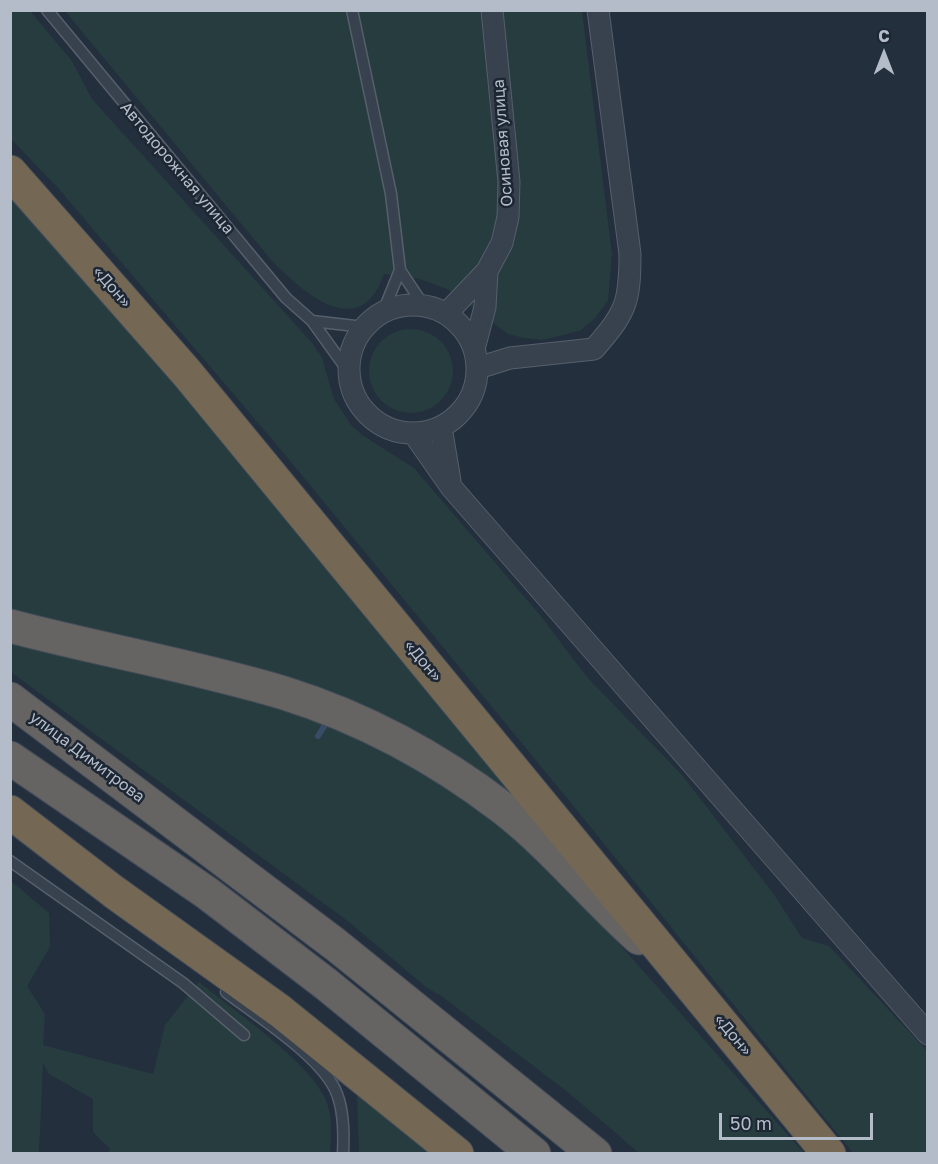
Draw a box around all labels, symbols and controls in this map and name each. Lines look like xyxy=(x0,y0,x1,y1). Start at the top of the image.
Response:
north arrow xyxy=(854,24,914,84)
text: С xyxy=(878,26,890,46)
street label: Осиновая улица xyxy=(489,79,517,207)
street label: Автодорожная улица xyxy=(116,98,238,238)
street label: «Дон» xyxy=(89,262,135,312)
street label: «Дон» xyxy=(400,636,446,686)
street label: улица Димитрова xyxy=(26,708,148,806)
street label: «Дон» xyxy=(710,1010,756,1060)
scale bar xyxy=(722,1101,876,1139)
text: 50 m xyxy=(730,1112,772,1134)

